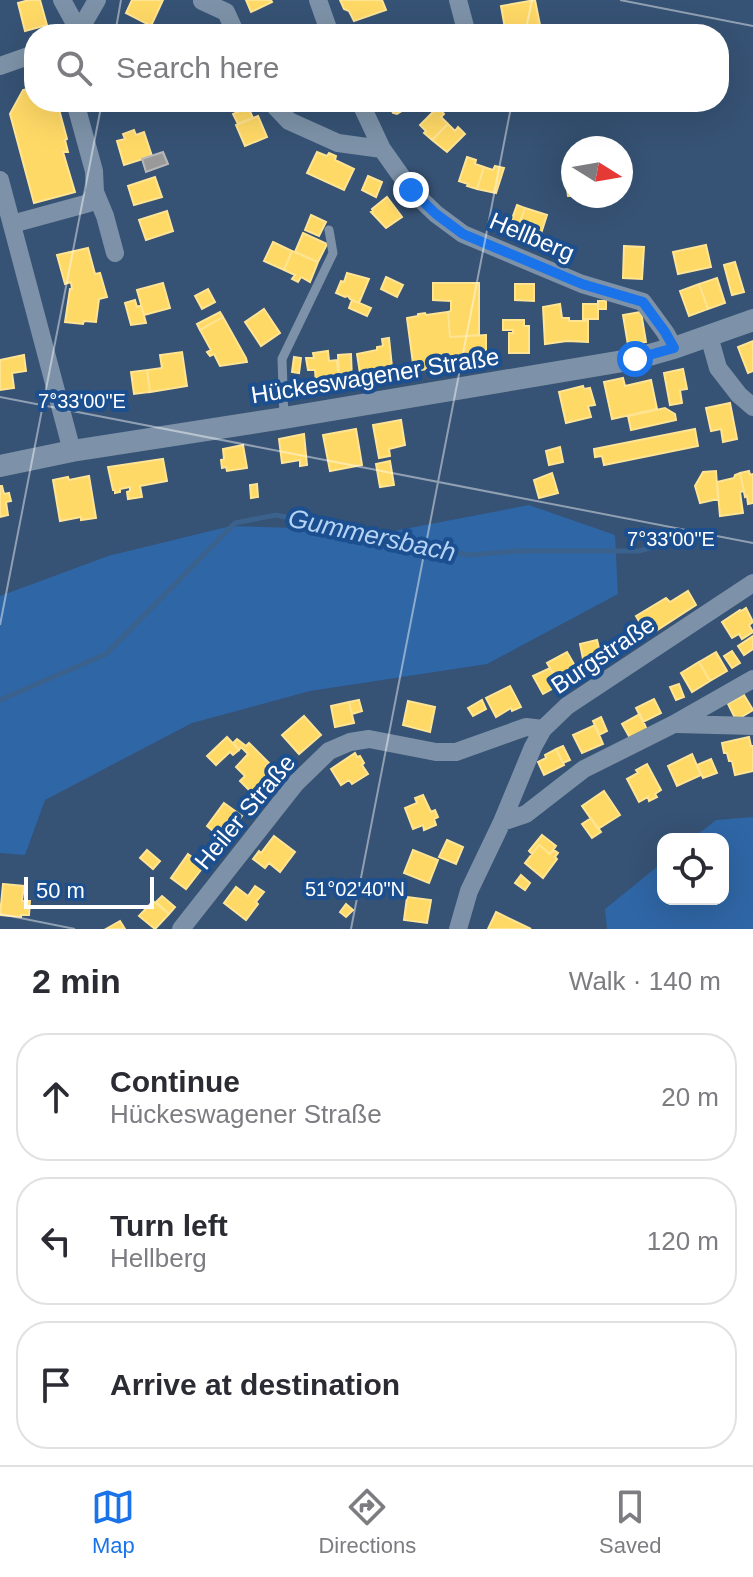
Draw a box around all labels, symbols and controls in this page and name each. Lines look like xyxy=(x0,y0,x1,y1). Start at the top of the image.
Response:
search box xyxy=(24,24,729,112)
icon: search xyxy=(52,46,96,90)
text: Search here xyxy=(116,51,279,84)
north arrow xyxy=(561,136,633,208)
route end xyxy=(393,172,429,208)
street label: Hellberg xyxy=(486,207,579,266)
route start xyxy=(617,341,653,377)
street label: Hückeswagener Straße xyxy=(249,343,501,408)
text: 7°33'00"E xyxy=(38,390,126,412)
water label: Gummersbach xyxy=(285,503,459,567)
text: 7°33'00"E xyxy=(627,528,715,550)
street label: Burgstraße xyxy=(546,610,659,699)
street label: Heiler Straße xyxy=(189,749,300,875)
map controls xyxy=(657,833,729,905)
button: locate xyxy=(657,833,729,905)
scale bar xyxy=(24,873,154,909)
text: 50 m xyxy=(36,878,85,903)
text: 51°02'40"N xyxy=(305,878,405,900)
text: 2 min xyxy=(32,962,121,1000)
text: Walk · 140 m xyxy=(569,966,721,996)
text: Continue xyxy=(110,1065,240,1098)
icon: ahead xyxy=(34,1075,78,1119)
text: 20 m xyxy=(661,1082,719,1112)
text: Hückeswagener Straße xyxy=(110,1099,382,1129)
text: Turn left xyxy=(110,1209,228,1242)
icon: left xyxy=(34,1219,78,1263)
text: 120 m xyxy=(647,1226,719,1256)
text: Hellberg xyxy=(110,1243,207,1273)
icon: arrive xyxy=(34,1363,78,1407)
text: Arrive at destination xyxy=(110,1368,400,1401)
tab: Map xyxy=(91,1485,135,1559)
tab: Directions xyxy=(318,1485,416,1559)
tab: Saved xyxy=(599,1485,662,1559)

